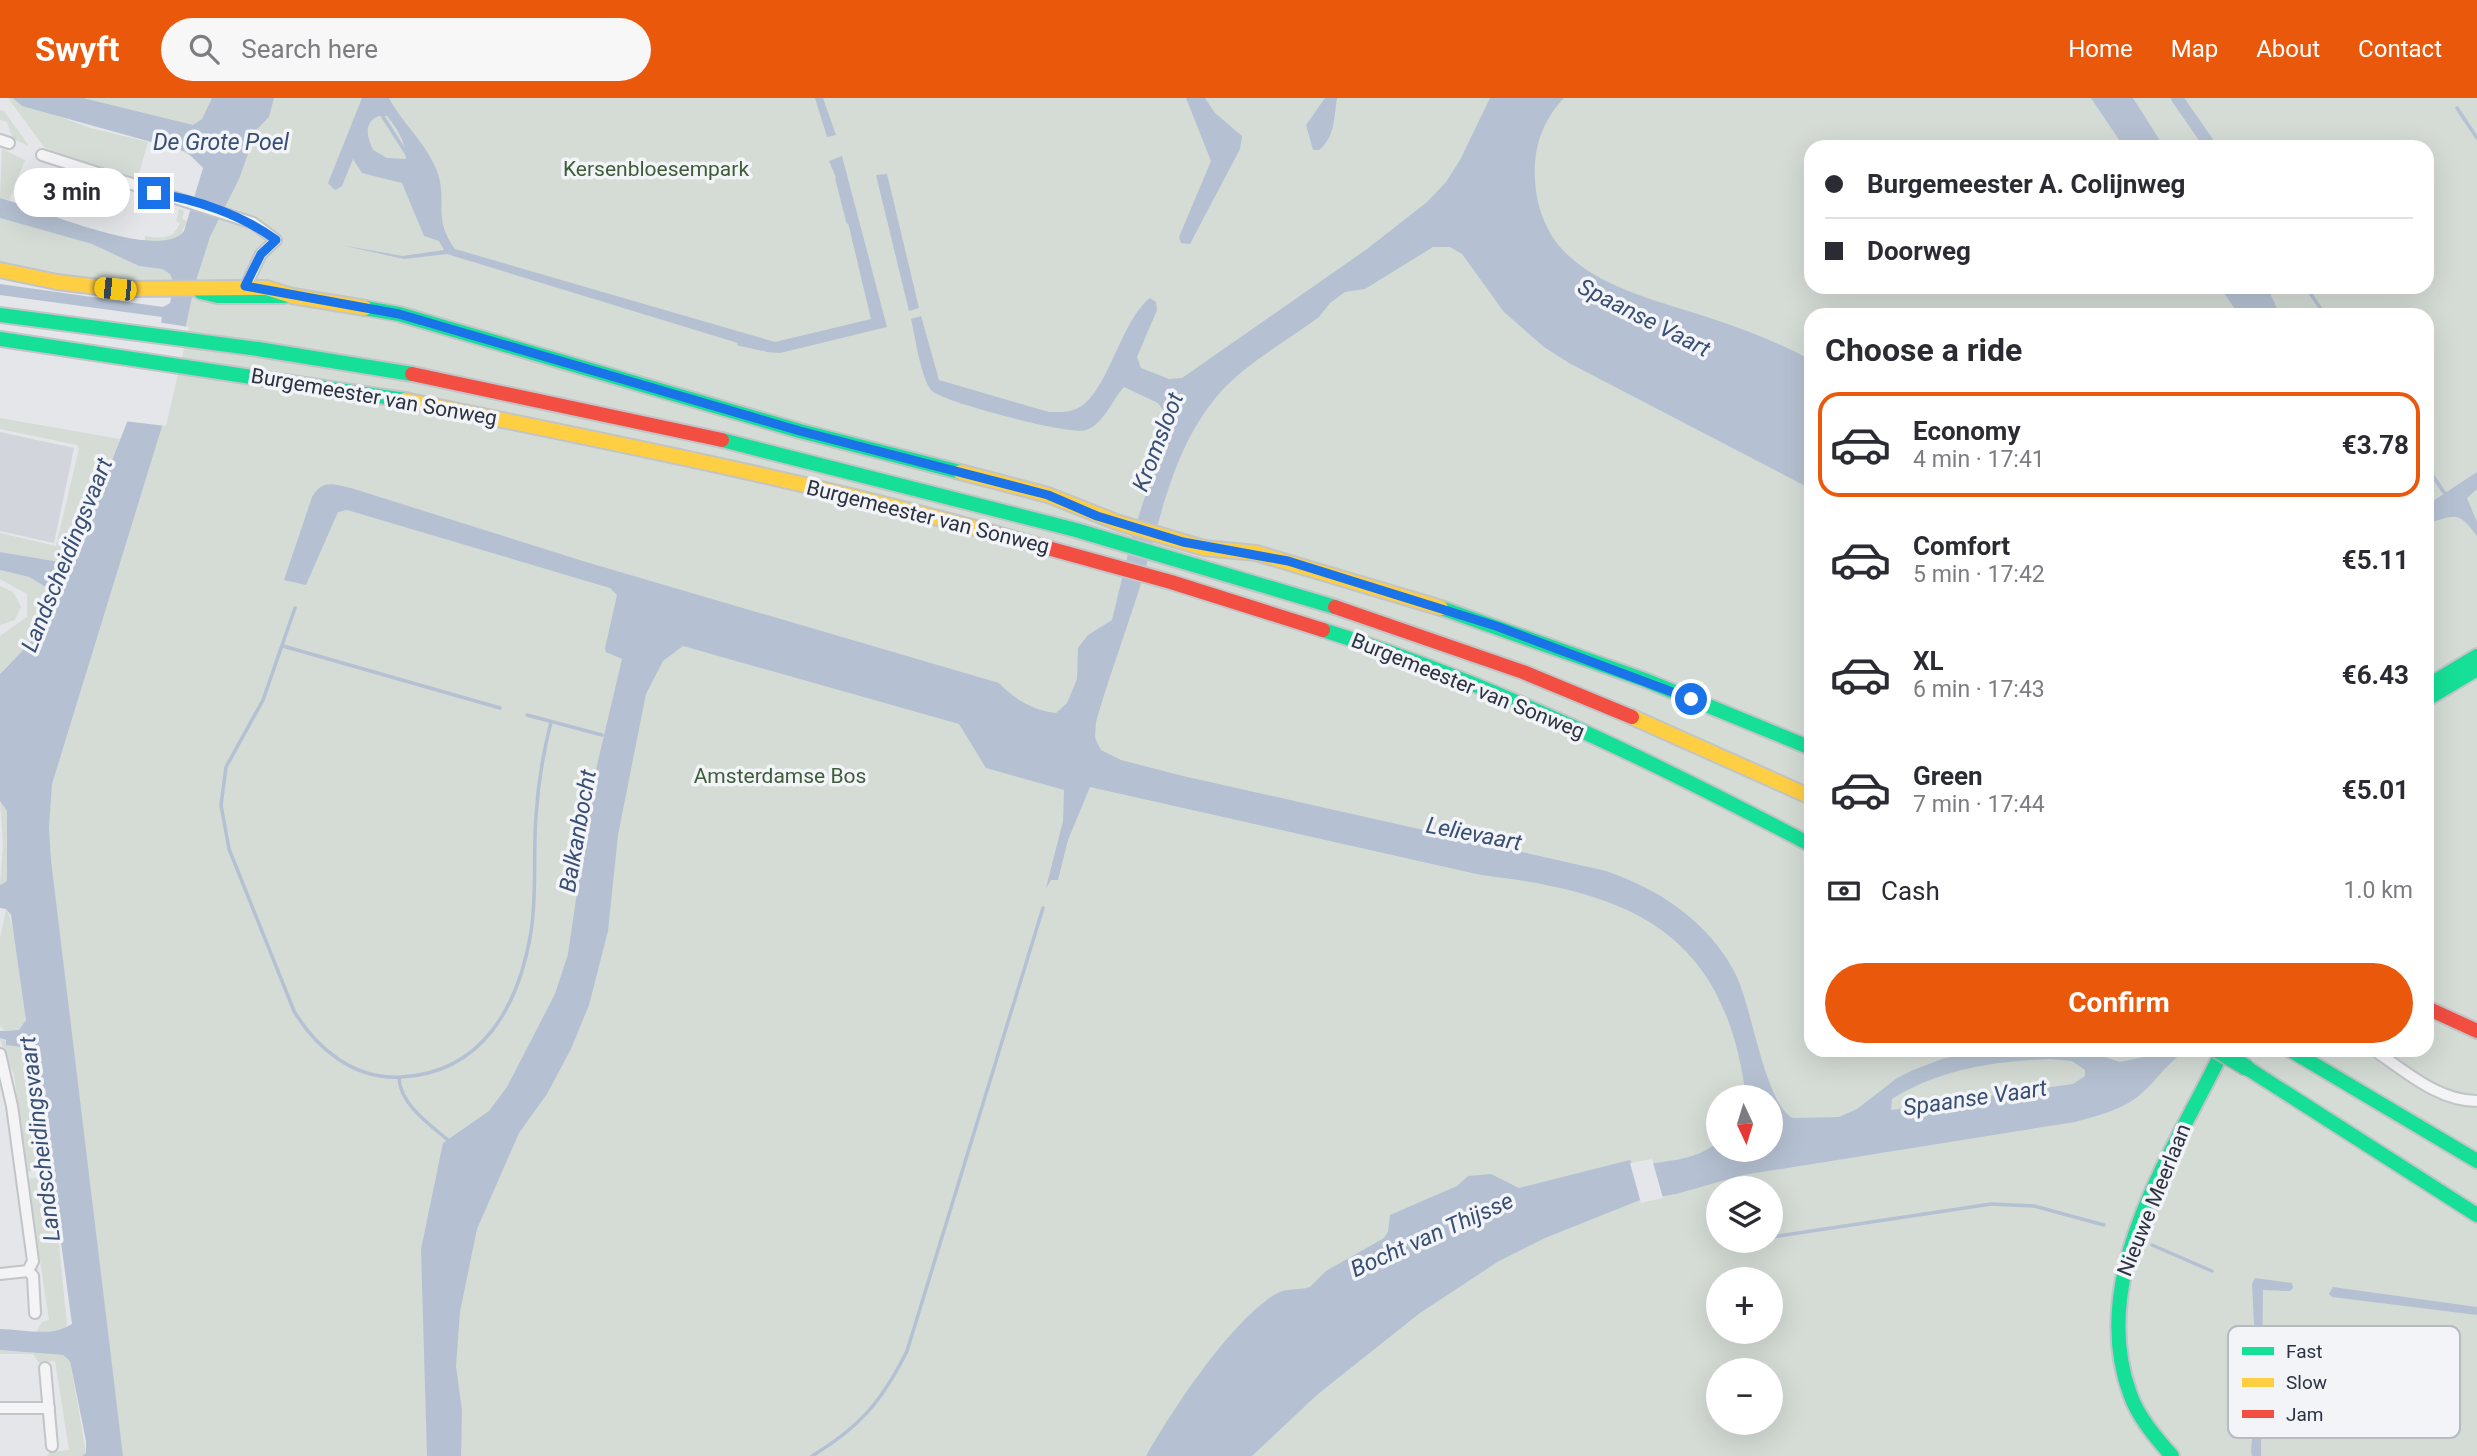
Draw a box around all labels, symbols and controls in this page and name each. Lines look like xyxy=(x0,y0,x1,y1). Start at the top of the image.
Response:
search box xyxy=(161,18,651,81)
text: Swyft xyxy=(35,30,119,69)
icon: search xyxy=(185,30,223,68)
text: Search here xyxy=(241,34,378,64)
text: Home xyxy=(2068,35,2133,63)
text: Map xyxy=(2171,35,2218,63)
text: About xyxy=(2256,35,2320,63)
text: Contact xyxy=(2358,35,2442,63)
water label: De Grote Poel xyxy=(153,129,290,156)
park label: Kersenbloesempark xyxy=(563,157,749,181)
callout: 3 min xyxy=(14,168,130,217)
text: Burgemeester A. Colijnweg xyxy=(1867,169,2185,199)
route end xyxy=(138,177,170,209)
text: 3 min xyxy=(43,179,101,206)
text: Doorweg xyxy=(1867,236,1971,266)
water label: Spaanse Vaart xyxy=(1573,273,1715,363)
car xyxy=(94,276,137,302)
text: Choose a ride xyxy=(1825,331,2022,369)
street label: Burgemeester van Sonweg xyxy=(249,364,499,430)
water label: Kromsloot xyxy=(1127,388,1189,495)
icon: car xyxy=(1829,413,1892,476)
text: Economy xyxy=(1913,416,2020,446)
text: €3.78 xyxy=(2342,430,2409,460)
text: 4 min · 17:41 xyxy=(1913,446,2045,473)
water label: Landscheidingsvaart xyxy=(16,454,118,656)
street label: Burgemeester van Sonweg xyxy=(804,475,1052,559)
icon: car xyxy=(1829,528,1892,591)
text: Comfort xyxy=(1913,531,2010,561)
text: €5.11 xyxy=(2342,545,2409,575)
text: 5 min · 17:42 xyxy=(1913,561,2045,588)
street label: Burgemeester van Sonweg xyxy=(1348,628,1588,744)
icon: car xyxy=(1829,643,1892,706)
text: XL xyxy=(1913,646,1944,676)
text: €6.43 xyxy=(2342,660,2409,690)
text: 6 min · 17:43 xyxy=(1913,676,2045,703)
route start xyxy=(1675,683,1707,715)
icon: car xyxy=(1829,758,1892,821)
text: Green xyxy=(1913,761,1983,791)
park label: Amsterdamse Bos xyxy=(694,764,866,788)
water label: Balkanbocht xyxy=(554,767,602,894)
text: €5.01 xyxy=(2342,775,2409,805)
text: 7 min · 17:44 xyxy=(1913,791,2045,818)
water label: Lelievaart xyxy=(1424,812,1525,857)
icon: cash xyxy=(1825,872,1863,910)
text: Cash xyxy=(1881,876,1940,906)
text: 1.0 km xyxy=(2344,877,2413,904)
button: Confirm xyxy=(1825,963,2413,1043)
water label: Landscheidingsvaart xyxy=(14,1034,66,1243)
water label: Spaanse Vaart xyxy=(1901,1074,2049,1121)
north arrow xyxy=(1706,1085,1783,1162)
map controls xyxy=(1706,1085,1783,1435)
street label: Nieuwe Meerlaan xyxy=(2112,1120,2196,1280)
button: layers xyxy=(1706,1176,1783,1253)
water label: Bocht van Thijsse xyxy=(1347,1187,1518,1283)
button: + xyxy=(1706,1267,1783,1344)
legend xyxy=(2228,1326,2460,1438)
text: Fast xyxy=(2286,1340,2323,1363)
button: − xyxy=(1706,1358,1783,1435)
text: Slow xyxy=(2286,1371,2327,1394)
text: Jam xyxy=(2286,1403,2323,1426)

